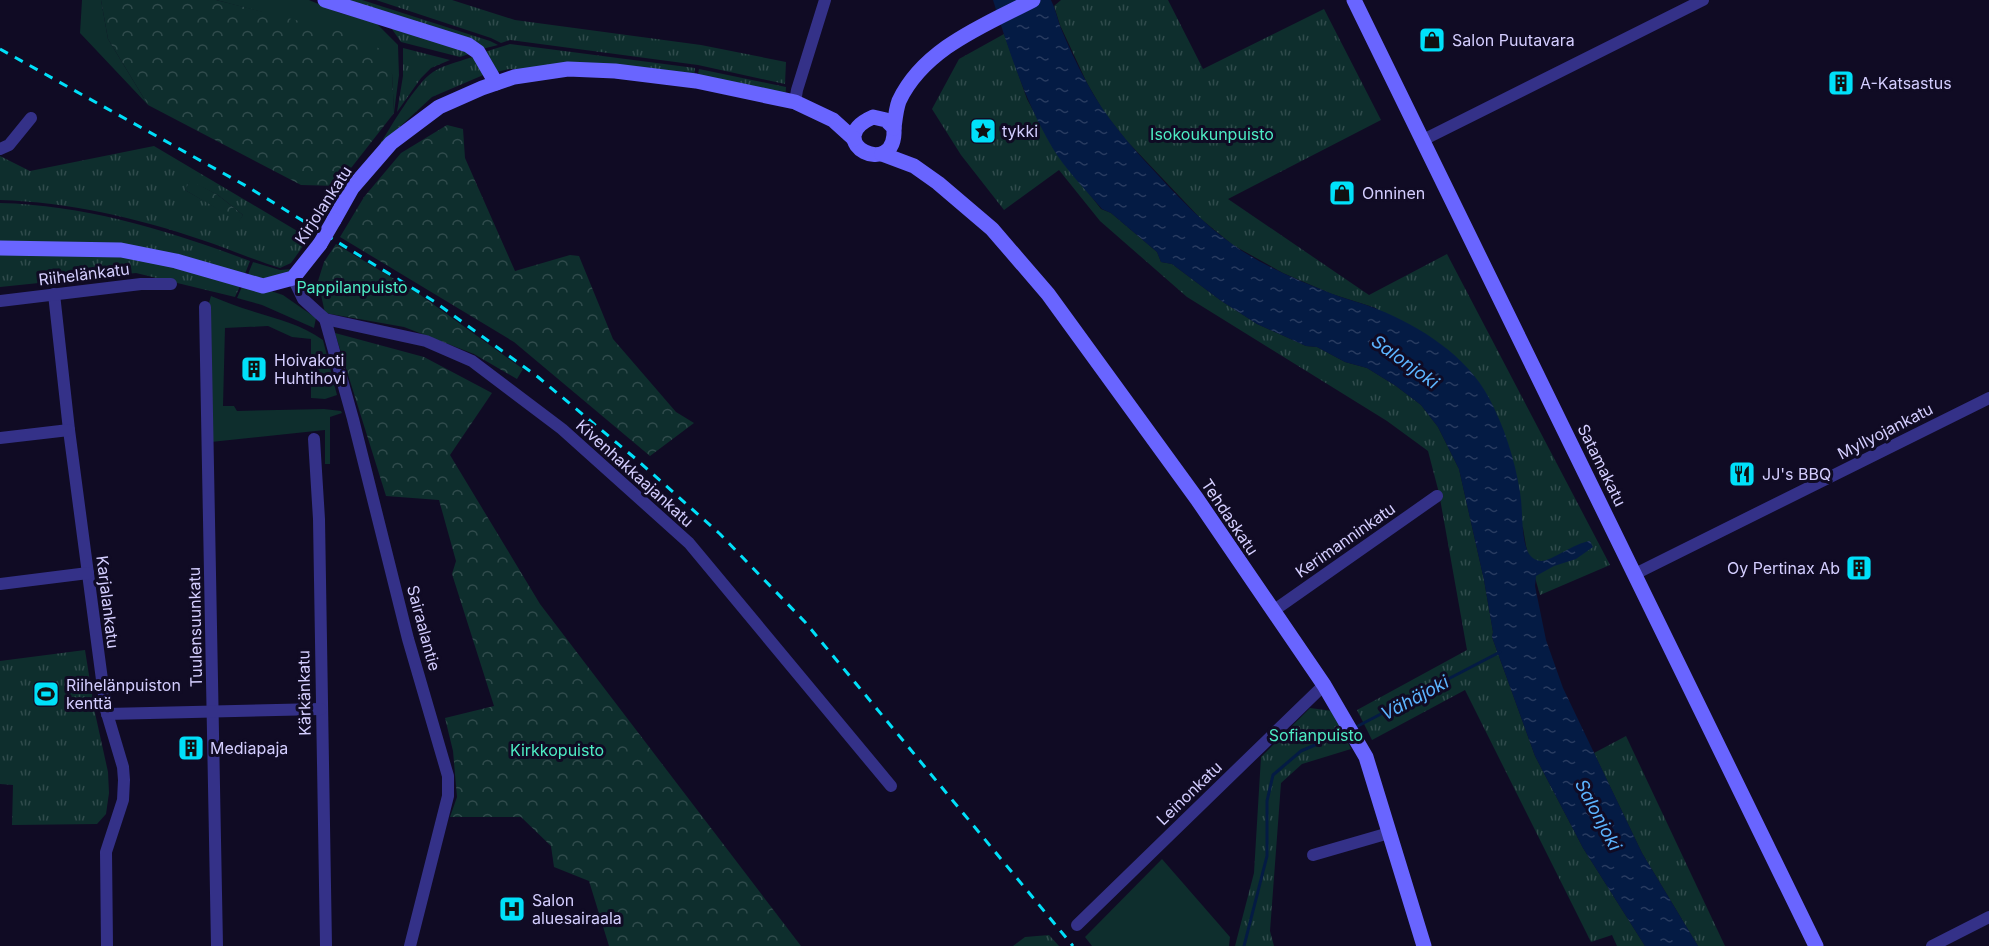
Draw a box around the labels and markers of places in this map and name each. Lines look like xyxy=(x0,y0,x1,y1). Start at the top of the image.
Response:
shop icon: Salon Puutavara xyxy=(1417,25,1447,55)
place label: Salon Puutavara xyxy=(1452,30,1575,50)
building icon: A-Katsastus xyxy=(1826,68,1856,98)
place label: A-Katsastus xyxy=(1860,73,1952,93)
place icon: tykki xyxy=(968,116,998,146)
place label: tykki xyxy=(1002,121,1038,141)
shop icon: Onninen xyxy=(1327,178,1357,208)
place label: Onninen xyxy=(1362,183,1425,203)
place label: Hoivakoti Huhtihovi xyxy=(274,350,346,388)
building icon: Hoivakoti Huhtihovi xyxy=(239,354,269,384)
restaurant icon: JJ's BBQ xyxy=(1727,459,1757,489)
place label: JJ's BBQ xyxy=(1762,464,1831,484)
building icon: Oy Pertinax Ab xyxy=(1844,553,1874,583)
place label: Oy Pertinax Ab xyxy=(1727,558,1840,578)
place label: Riihelänpuiston kenttä xyxy=(66,675,181,713)
sports icon: Riihelänpuiston kenttä xyxy=(31,679,61,709)
building icon: Mediapaja xyxy=(176,733,206,763)
place label: Mediapaja xyxy=(210,738,288,758)
place label: Salon aluesairaala xyxy=(532,890,622,928)
hospital icon: Salon aluesairaala xyxy=(497,894,527,924)

